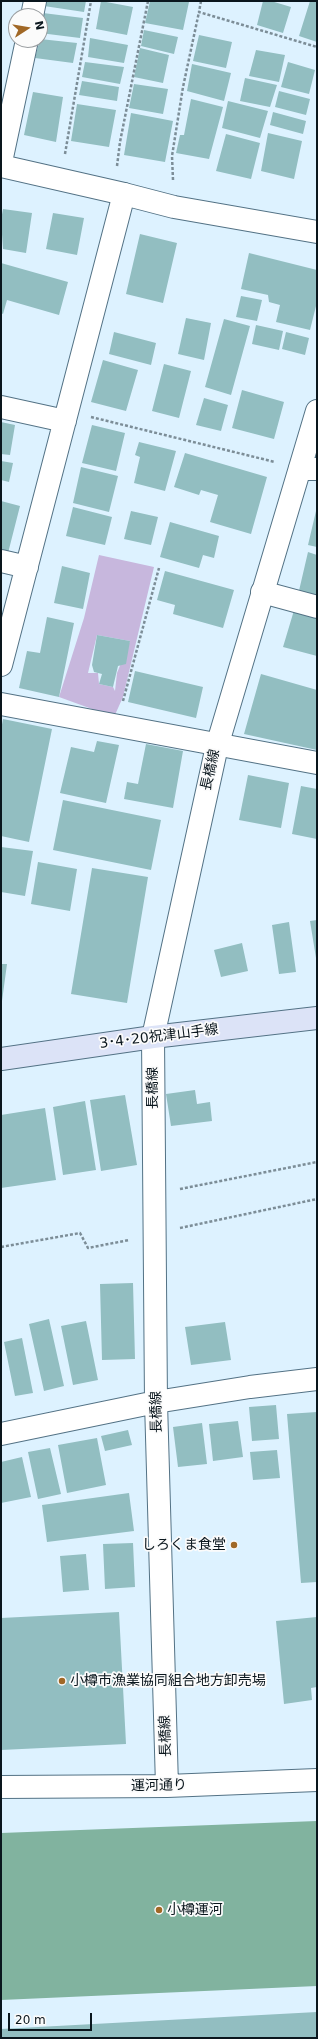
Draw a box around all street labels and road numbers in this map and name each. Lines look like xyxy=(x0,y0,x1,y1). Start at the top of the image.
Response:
street label: 長橋線 xyxy=(198,748,224,792)
street label: 3･4･20祝津山手線 xyxy=(99,1021,219,1053)
street label: 長橋線 xyxy=(145,1067,161,1109)
street label: 長橋線 xyxy=(148,1391,166,1433)
street label: 長橋線 xyxy=(157,1715,175,1757)
street label: 運河通り xyxy=(131,1777,187,1795)

